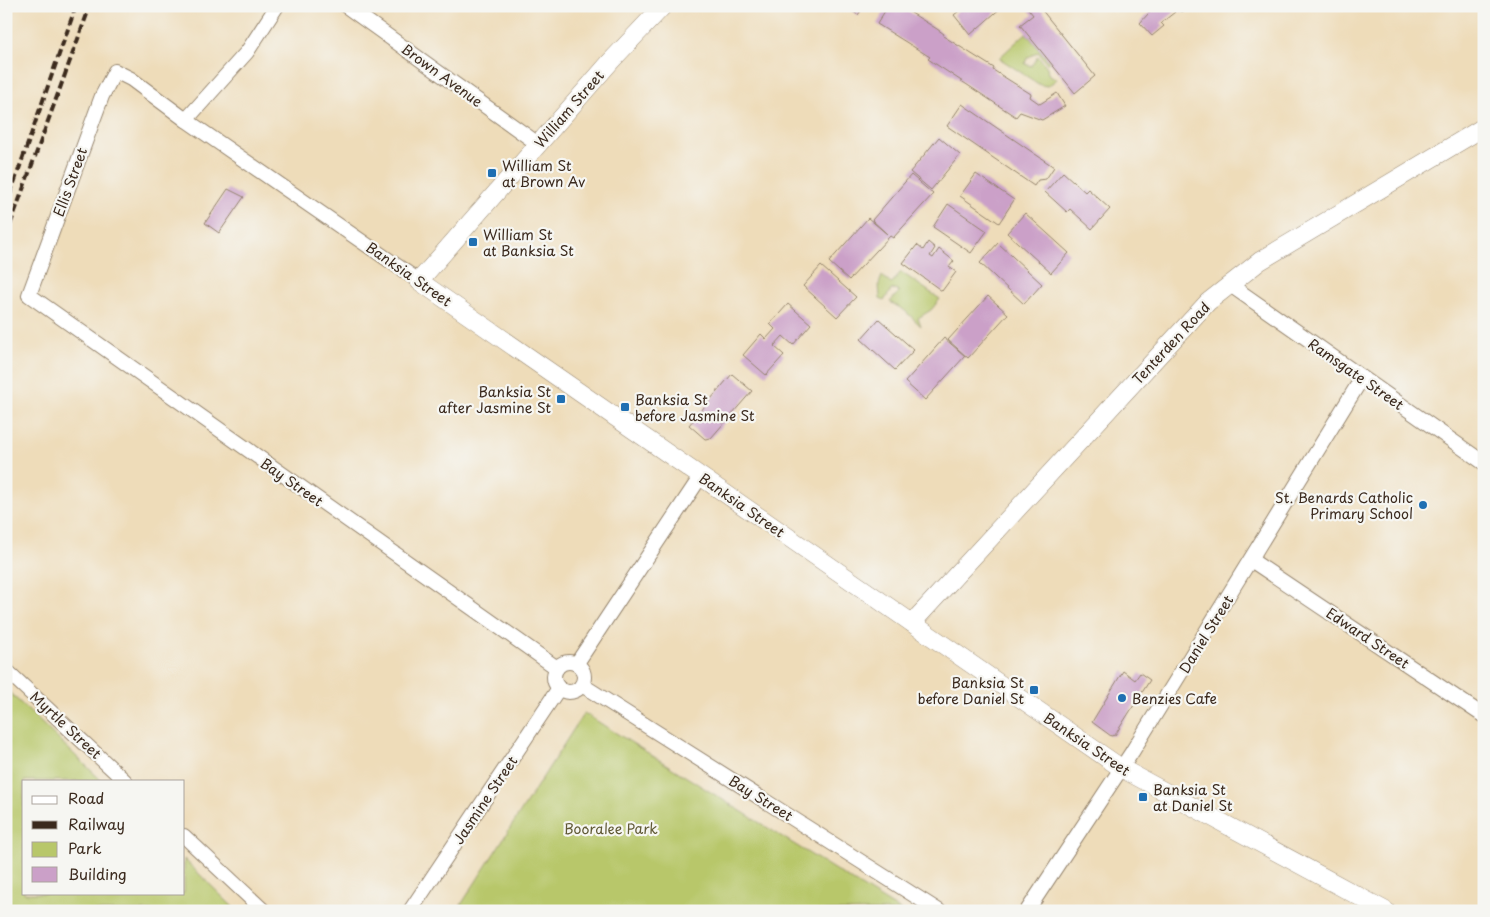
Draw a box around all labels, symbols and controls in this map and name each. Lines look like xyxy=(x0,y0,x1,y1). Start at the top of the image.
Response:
street label: Brown Avenue xyxy=(397,38,487,112)
street label: William Street xyxy=(529,65,609,152)
street label: Ellis Street xyxy=(48,144,92,220)
place label: William St at Brown Av xyxy=(502,155,585,192)
marker: William St at Brown Av xyxy=(486,167,498,179)
place label: William St at Banksia St xyxy=(483,224,574,261)
marker: William St at Banksia St xyxy=(467,236,479,248)
street label: Banksia Street xyxy=(362,237,456,312)
street label: Tenterden Road xyxy=(1127,297,1215,389)
street label: Ramsgate Street xyxy=(1304,333,1408,415)
place label: Banksia St after Jasmine St xyxy=(438,381,551,418)
place label: Banksia St before Jasmine St xyxy=(635,389,755,426)
marker: Banksia St after Jasmine St xyxy=(555,393,567,405)
marker: Banksia St before Jasmine St xyxy=(619,401,631,413)
street label: Bay Street xyxy=(256,453,328,511)
street label: Banksia Street xyxy=(695,468,789,543)
place label: St. Benards Catholic Primary School xyxy=(1275,487,1413,524)
marker: St. Benards Catholic Primary School xyxy=(1417,499,1429,511)
street label: Daniel Street xyxy=(1174,591,1239,677)
street label: Edward Street xyxy=(1322,602,1414,674)
place label: Banksia St before Daniel St xyxy=(918,672,1024,709)
marker: Banksia St before Daniel St xyxy=(1028,684,1040,696)
street label: Myrtle Street xyxy=(26,686,107,764)
place label: Benzies Cafe xyxy=(1132,688,1217,709)
marker: Benzies Cafe xyxy=(1116,692,1128,704)
street label: Banksia Street xyxy=(1040,707,1135,781)
street label: Jasmine Street xyxy=(448,751,523,848)
street label: Bay Street xyxy=(725,770,797,826)
place label: Banksia St at Daniel St xyxy=(1153,779,1233,816)
legend xyxy=(22,780,185,894)
text: Road xyxy=(68,786,104,809)
marker: Banksia St at Daniel St xyxy=(1137,791,1149,803)
text: Railway xyxy=(68,812,125,835)
park label: Booralee Park xyxy=(564,818,658,839)
text: Park xyxy=(68,836,102,859)
text: Building xyxy=(68,862,127,885)

